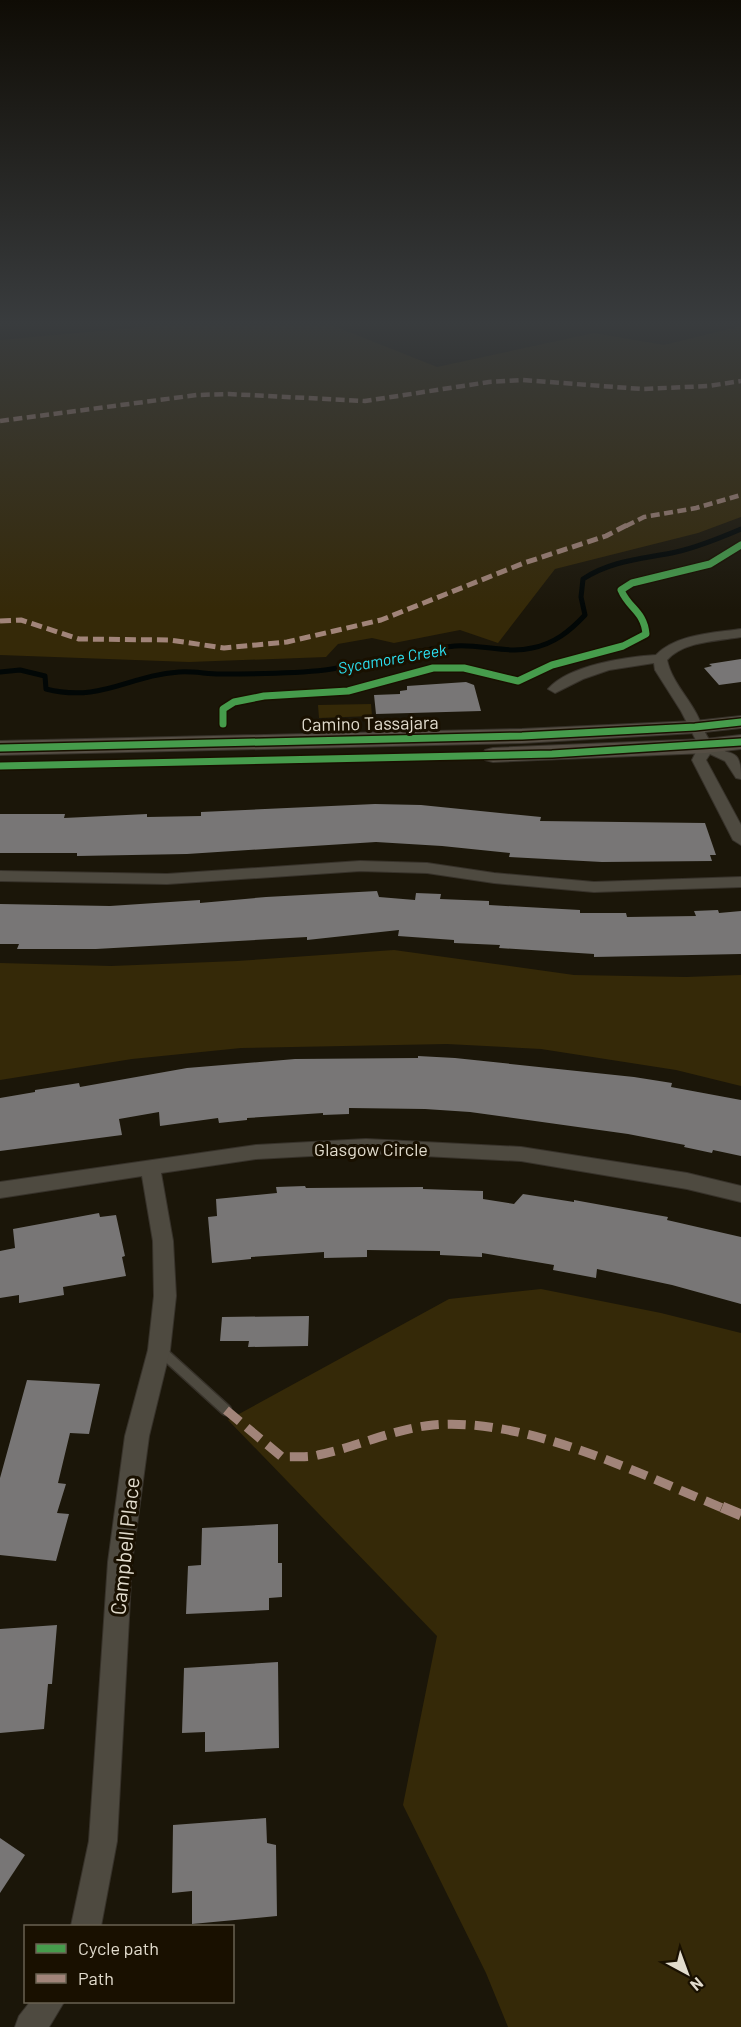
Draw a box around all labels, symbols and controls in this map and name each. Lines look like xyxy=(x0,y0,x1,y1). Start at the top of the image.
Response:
water label: Sycamore Creek xyxy=(336,639,448,677)
street label: Camino Tassajara xyxy=(301,711,439,735)
street label: Glasgow Circle xyxy=(314,1138,428,1160)
street label: Campbell Place xyxy=(104,1476,144,1616)
legend xyxy=(24,1925,234,2003)
text: Cycle path xyxy=(78,1937,159,1959)
north arrow xyxy=(657,1943,717,2003)
text: Path xyxy=(78,1967,114,1989)
text: N xyxy=(687,1974,707,1995)

